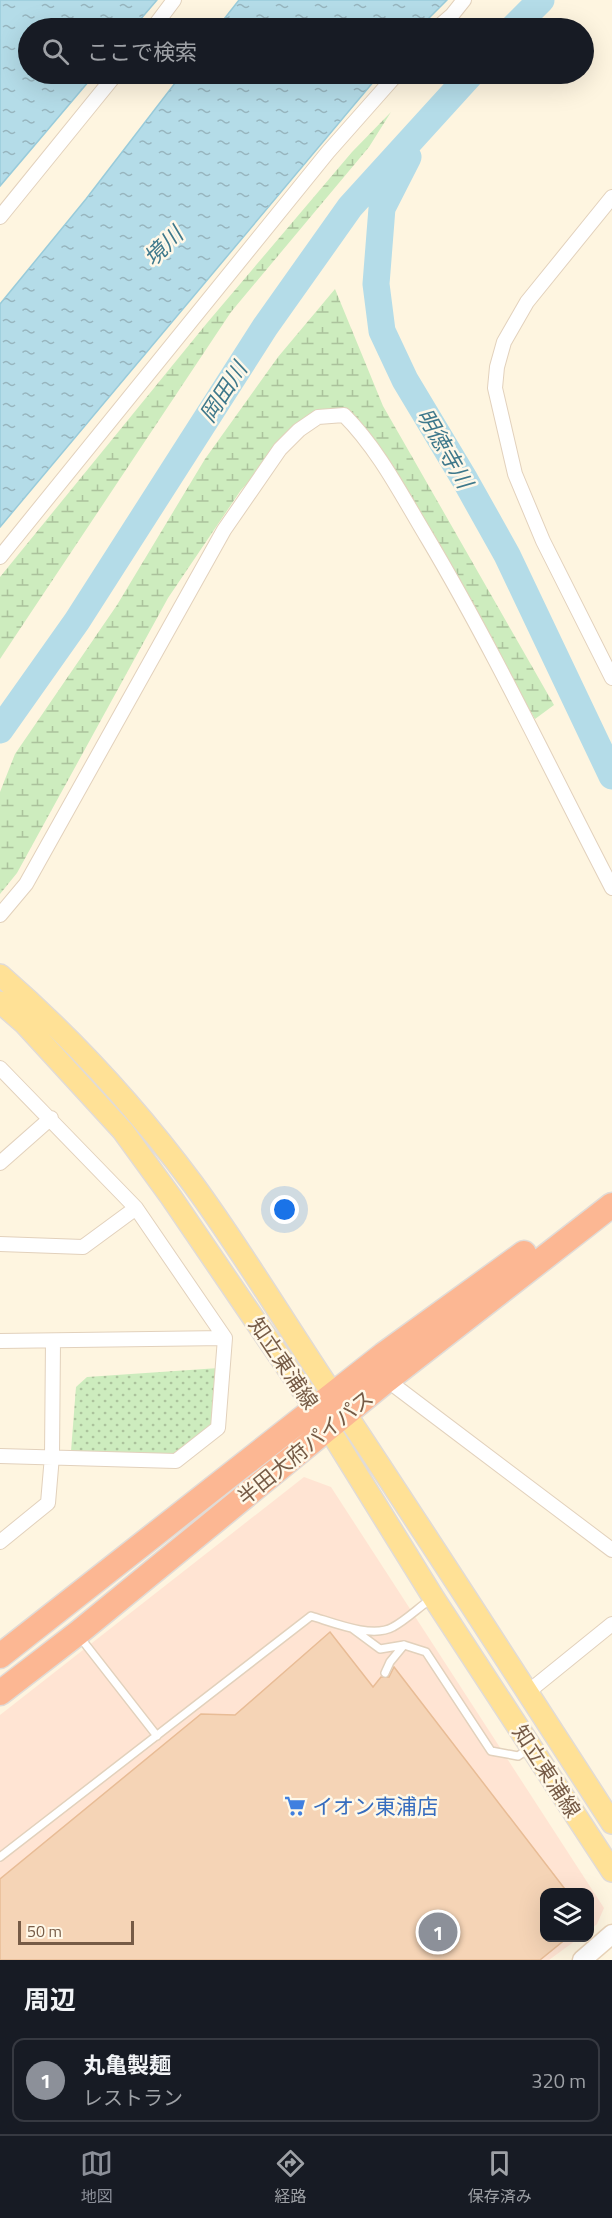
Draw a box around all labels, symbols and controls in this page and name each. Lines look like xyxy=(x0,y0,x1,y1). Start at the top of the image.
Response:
search box xyxy=(18,18,594,84)
icon: search xyxy=(39,35,72,68)
text: ここで検索 xyxy=(87,35,197,69)
water label: 境川 xyxy=(135,217,192,274)
water label: 岡田川 xyxy=(191,353,256,429)
water label: 明徳寺川 xyxy=(408,401,483,496)
your location xyxy=(270,1195,299,1224)
street label: 知立東浦線 xyxy=(241,1311,327,1415)
street label: 半田大府パイパス xyxy=(230,1382,380,1512)
street label: 知立東浦線 xyxy=(505,1718,589,1824)
place label: イオン東浦店 xyxy=(312,1790,438,1822)
supermarket icon: イオン東浦店 xyxy=(283,1794,307,1818)
map controls xyxy=(540,1888,594,1942)
button: layers xyxy=(540,1888,594,1942)
pin: 1 xyxy=(418,1910,458,1954)
scale bar xyxy=(18,1918,134,1946)
text: 50 m xyxy=(27,1919,62,1943)
text: 周辺 xyxy=(24,1980,76,2019)
text: 丸亀製麺 xyxy=(83,2048,171,2082)
text: 1 xyxy=(40,2065,51,2096)
text: 320 m xyxy=(531,2065,586,2096)
text: レストラン xyxy=(83,2082,183,2113)
tab: 地図 xyxy=(80,2147,113,2208)
tab: 経路 xyxy=(274,2147,307,2208)
tab: 保存済み xyxy=(468,2147,532,2208)

